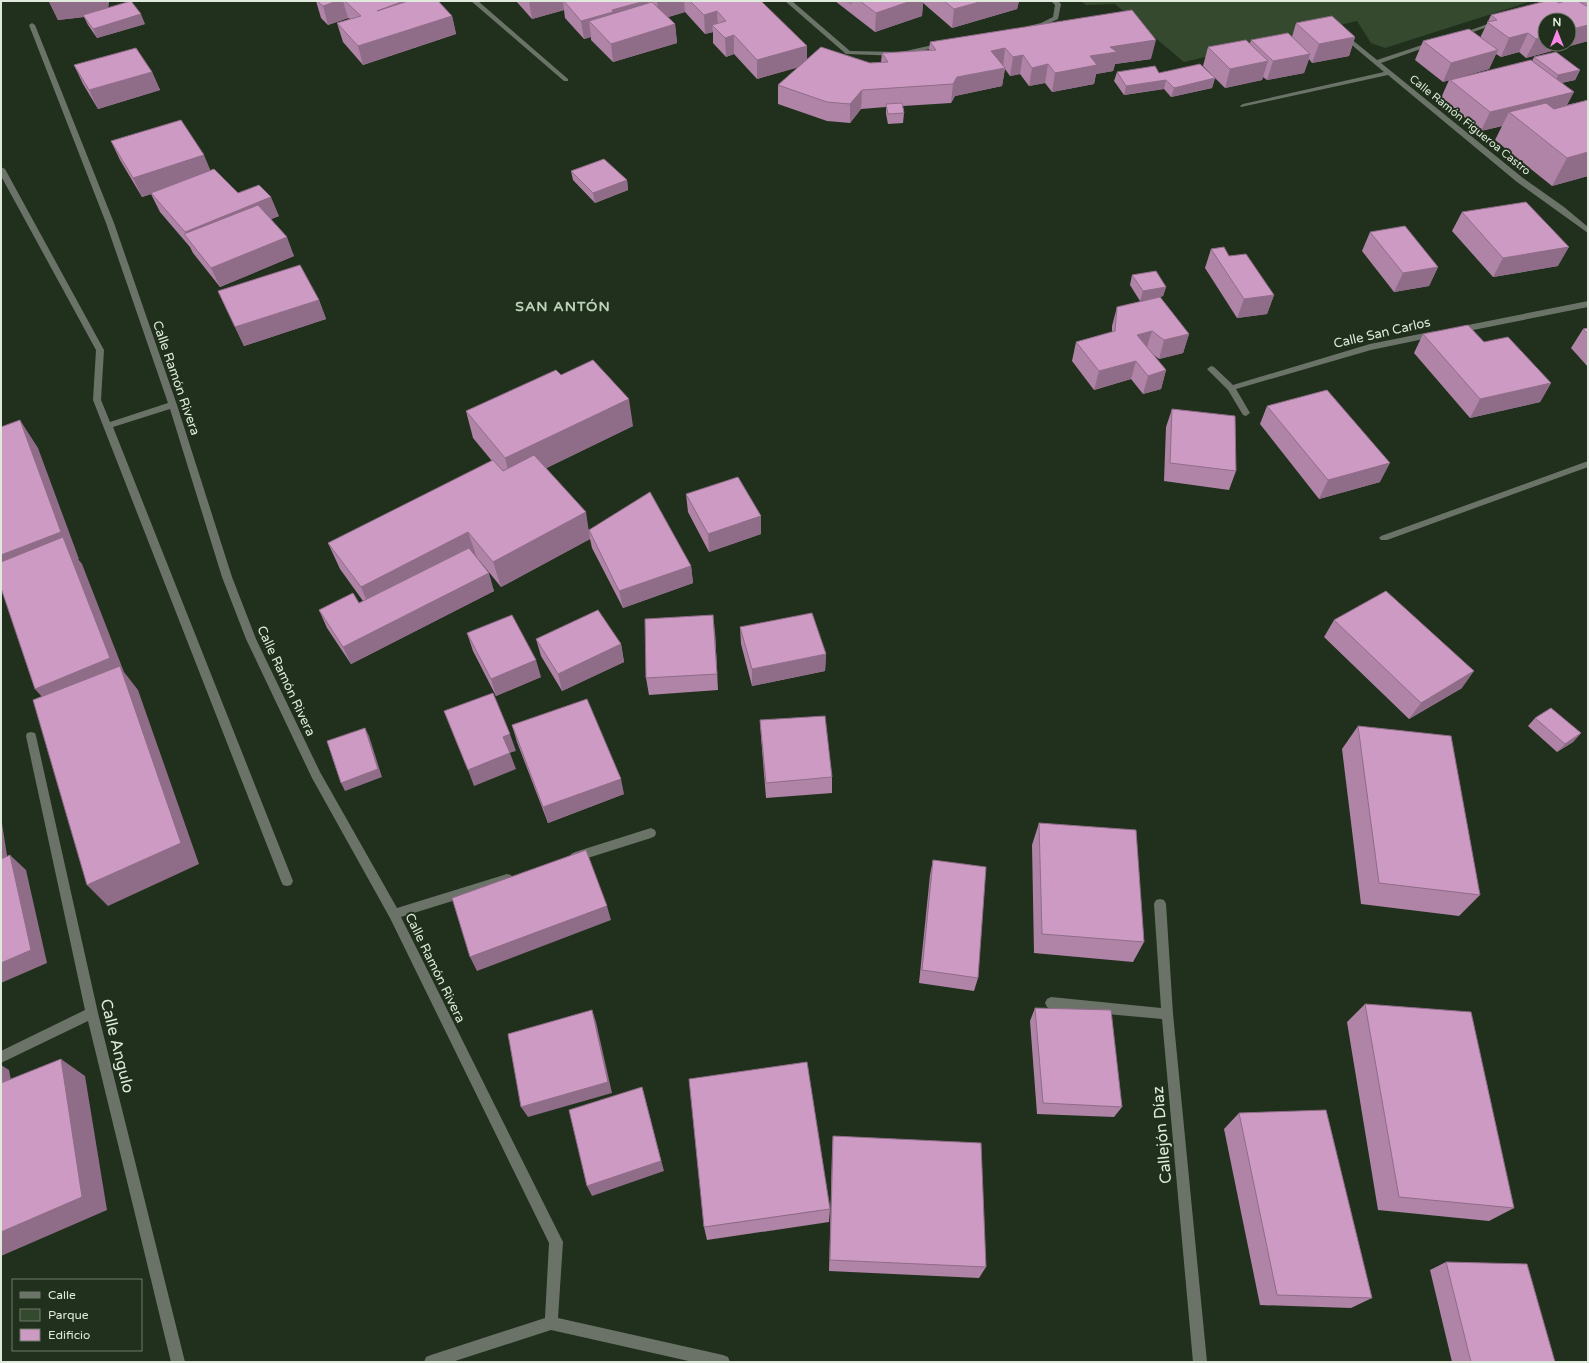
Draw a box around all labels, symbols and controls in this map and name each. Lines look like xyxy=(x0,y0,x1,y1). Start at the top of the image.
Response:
north arrow xyxy=(1537,12,1577,52)
text: N xyxy=(1553,16,1561,29)
street label: Calle Ramón Figueroa Castro xyxy=(1407,72,1533,178)
district label: SAN ANTÓN xyxy=(515,298,611,315)
street label: Calle San Carlos xyxy=(1332,314,1432,352)
street label: Calle Ramón Rivera xyxy=(149,319,203,437)
street label: Calle Ramón Rivera xyxy=(253,623,319,739)
street label: Calle Ramón Rivera xyxy=(401,910,469,1026)
street label: Calle Angulo xyxy=(96,997,138,1095)
street label: Callejón Díaz xyxy=(1148,1085,1176,1185)
legend xyxy=(12,1279,142,1351)
text: Calle xyxy=(48,1288,76,1302)
text: Parque xyxy=(48,1308,89,1322)
text: Edificio xyxy=(48,1328,90,1342)

